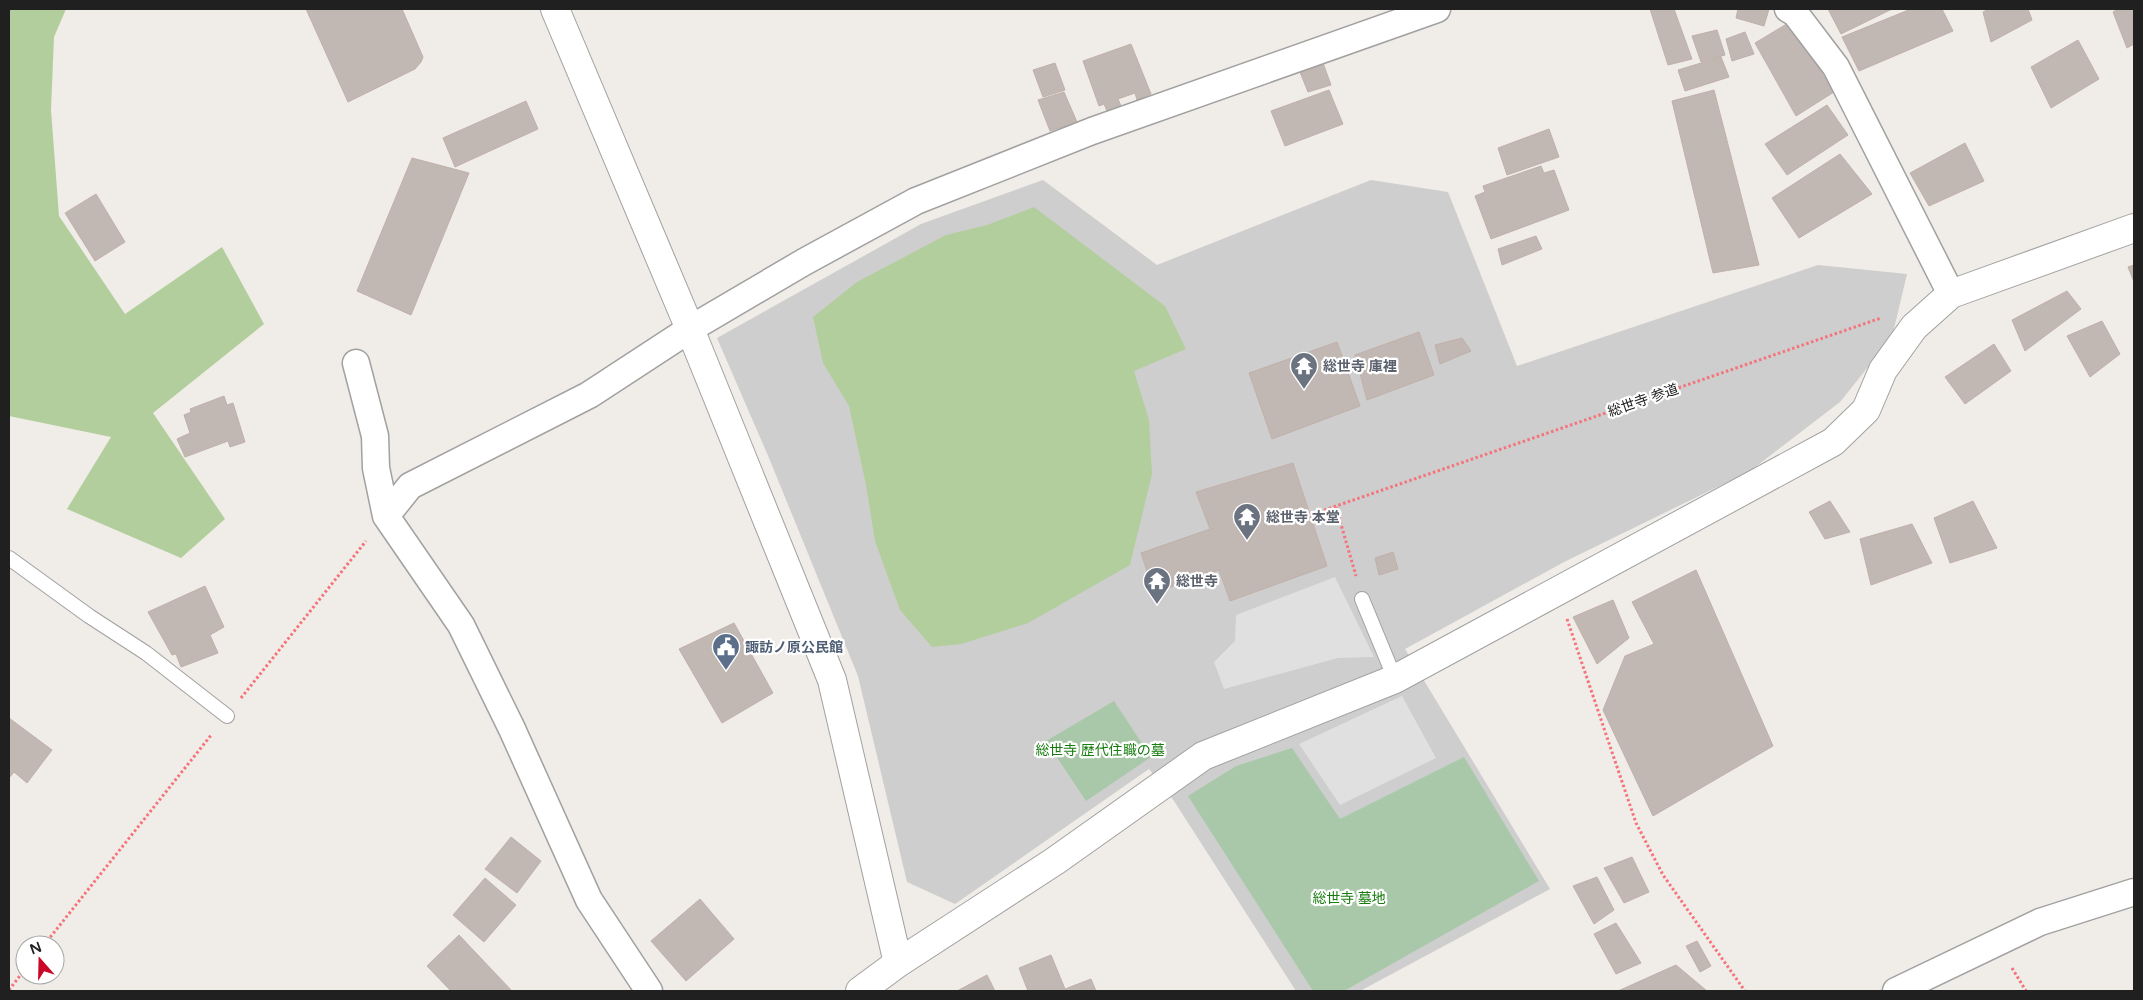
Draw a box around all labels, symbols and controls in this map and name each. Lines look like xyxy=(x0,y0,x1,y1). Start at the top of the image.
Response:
temple icon: 総世寺 庫裡 xyxy=(1289,351,1319,390)
place label: 総世寺 庫裡 xyxy=(1323,358,1397,375)
street label: 総世寺 参道 xyxy=(1606,380,1681,420)
temple icon: 総世寺 本堂 xyxy=(1232,502,1262,541)
place label: 総世寺 本堂 xyxy=(1266,509,1340,526)
temple icon: 総世寺 xyxy=(1142,566,1172,605)
place label: 総世寺 xyxy=(1176,573,1218,590)
public building icon: 諏訪ノ原公民館 xyxy=(711,632,741,671)
place label: 諏訪ノ原公民館 xyxy=(745,639,843,656)
park label: 総世寺 歴代住職の墓 xyxy=(1035,742,1165,759)
park label: 総世寺 墓地 xyxy=(1312,890,1386,907)
north arrow xyxy=(15,935,65,985)
text: N xyxy=(28,938,44,958)

